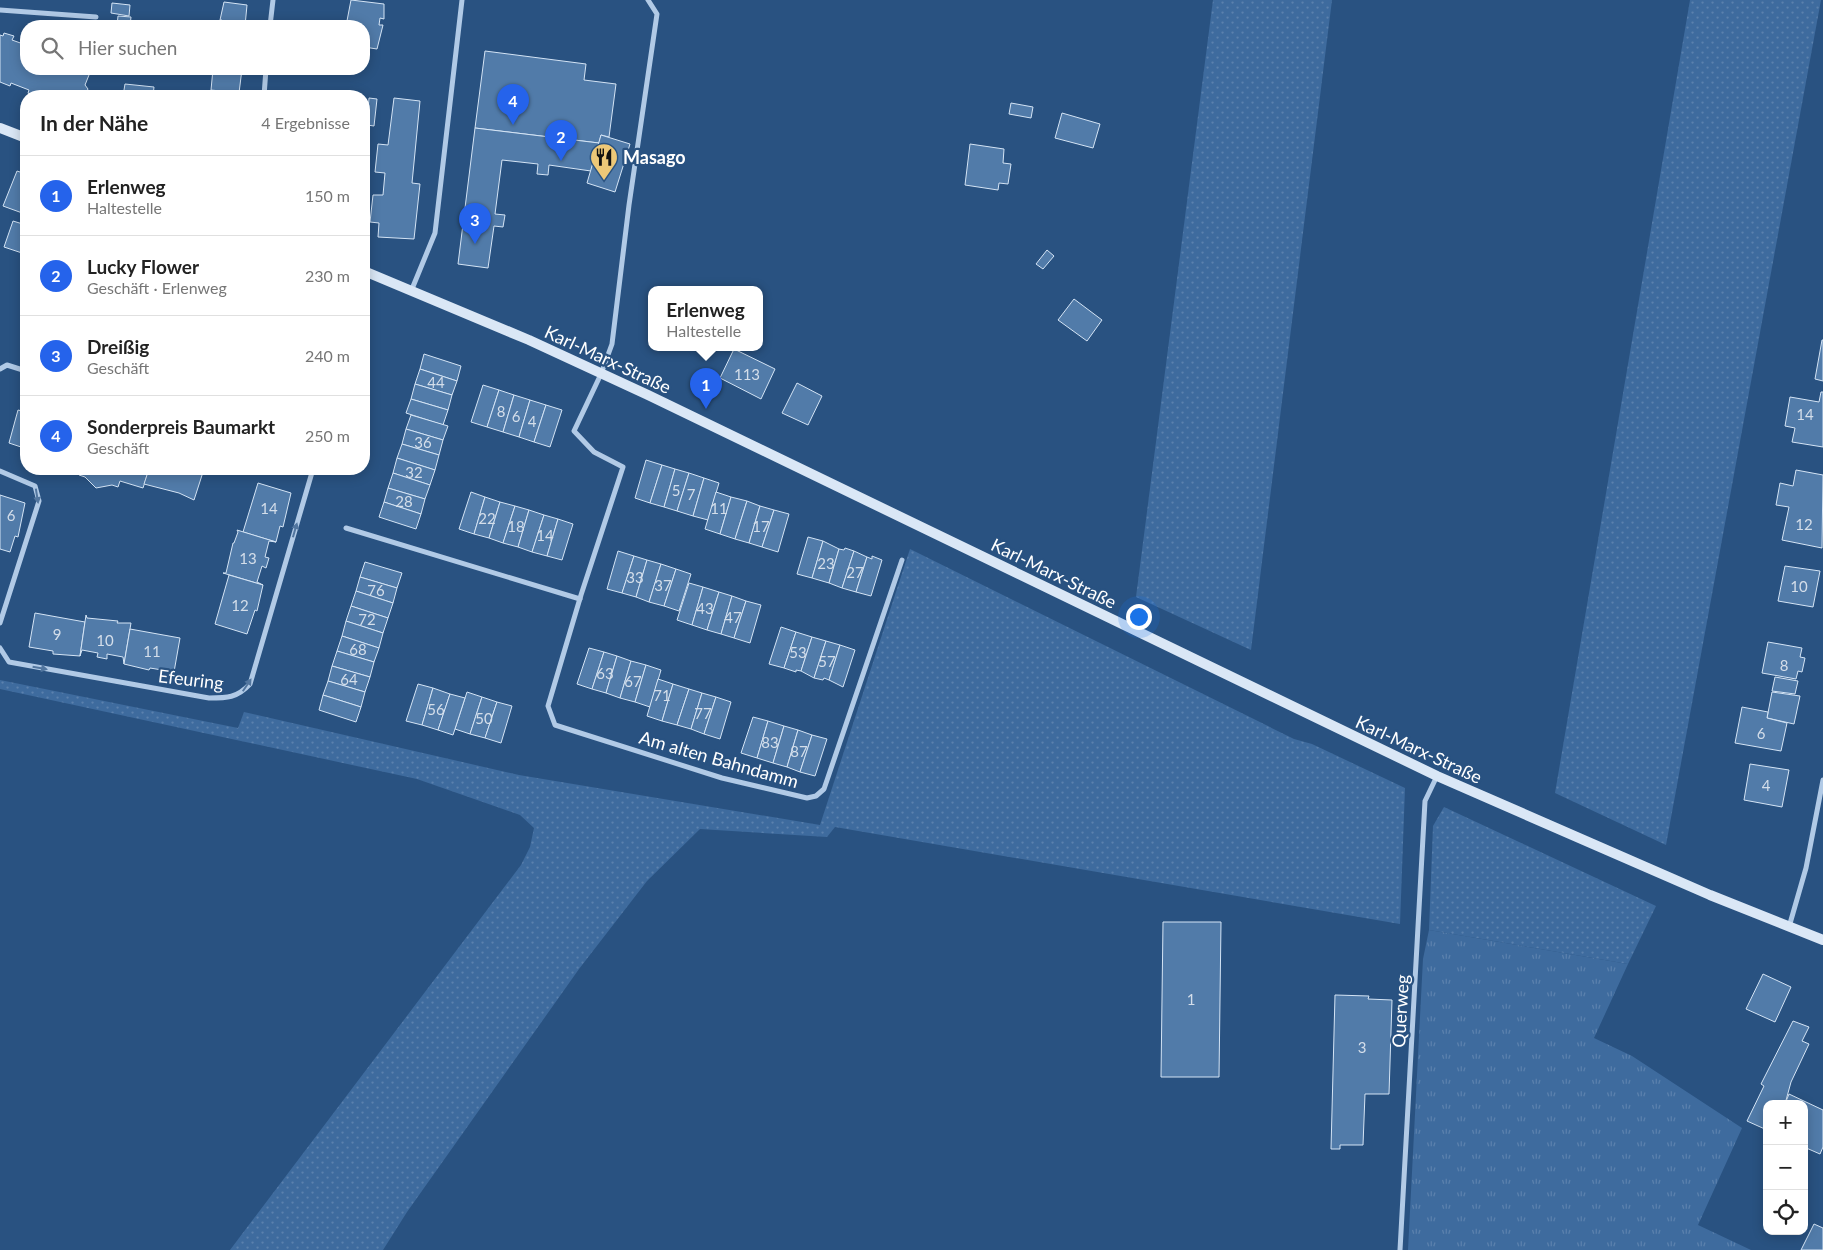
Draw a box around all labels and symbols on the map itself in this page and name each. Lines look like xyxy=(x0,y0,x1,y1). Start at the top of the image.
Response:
pin: 4 xyxy=(497,84,529,125)
pin: 2 xyxy=(545,120,577,161)
restaurant icon: Masago xyxy=(589,142,619,181)
place label: Masago xyxy=(623,146,686,168)
pin: 3 xyxy=(459,203,491,244)
street label: Karl-Marx-Straße xyxy=(541,320,675,398)
house number: 113 xyxy=(734,365,760,383)
pin: 1 xyxy=(690,368,722,409)
house number: 44 xyxy=(427,373,445,391)
house number: 8 xyxy=(497,402,505,420)
house number: 14 xyxy=(1796,405,1814,423)
house number: 6 xyxy=(512,407,521,425)
house number: 4 xyxy=(528,412,537,430)
house number: 36 xyxy=(414,433,432,451)
house number: 32 xyxy=(405,463,423,481)
house number: 5 xyxy=(672,481,680,499)
house number: 7 xyxy=(687,485,696,503)
one-way arrow xyxy=(33,489,41,505)
house number: 28 xyxy=(395,492,413,510)
house number: 14 xyxy=(260,499,278,517)
house number: 11 xyxy=(710,499,728,517)
house number: 6 xyxy=(7,506,16,524)
house number: 22 xyxy=(478,509,496,527)
house number: 12 xyxy=(1795,515,1813,533)
house number: 18 xyxy=(507,517,525,535)
house number: 17 xyxy=(752,517,770,535)
one-way arrow xyxy=(291,523,299,538)
house number: 14 xyxy=(536,526,554,544)
street label: Karl-Marx-Straße xyxy=(988,533,1120,613)
house number: 13 xyxy=(239,549,257,567)
house number: 23 xyxy=(817,554,835,572)
house number: 27 xyxy=(846,563,864,581)
house number: 33 xyxy=(626,568,644,586)
house number: 37 xyxy=(654,576,672,594)
house number: 10 xyxy=(1790,577,1808,595)
house number: 76 xyxy=(367,581,385,599)
house number: 12 xyxy=(231,596,249,614)
house number: 43 xyxy=(696,599,714,617)
your location xyxy=(1126,604,1152,630)
house number: 47 xyxy=(724,608,742,626)
house number: 72 xyxy=(358,610,376,628)
house number: 9 xyxy=(53,625,61,643)
house number: 10 xyxy=(96,631,114,649)
house number: 68 xyxy=(349,640,367,658)
house number: 11 xyxy=(143,642,161,660)
house number: 53 xyxy=(789,643,807,661)
house number: 57 xyxy=(818,652,836,670)
house number: 8 xyxy=(1780,656,1788,674)
one-way arrow xyxy=(33,664,49,672)
street label: Efeuring xyxy=(157,664,225,694)
house number: 63 xyxy=(596,664,614,682)
house number: 64 xyxy=(340,670,358,688)
house number: 67 xyxy=(624,672,642,690)
one-way arrow xyxy=(242,678,252,692)
house number: 71 xyxy=(653,686,671,704)
house number: 56 xyxy=(427,700,445,718)
house number: 77 xyxy=(694,704,712,722)
house number: 50 xyxy=(475,709,493,727)
street label: Karl-Marx-Straße xyxy=(1352,710,1486,788)
house number: 6 xyxy=(1757,724,1766,742)
street label: Am alten Bahndamm xyxy=(637,726,801,792)
house number: 83 xyxy=(761,733,779,751)
house number: 87 xyxy=(790,742,808,760)
house number: 4 xyxy=(1762,776,1771,794)
street label: Querweg xyxy=(1387,974,1413,1048)
house number: 1 xyxy=(1187,990,1195,1008)
house number: 3 xyxy=(1358,1038,1366,1056)

